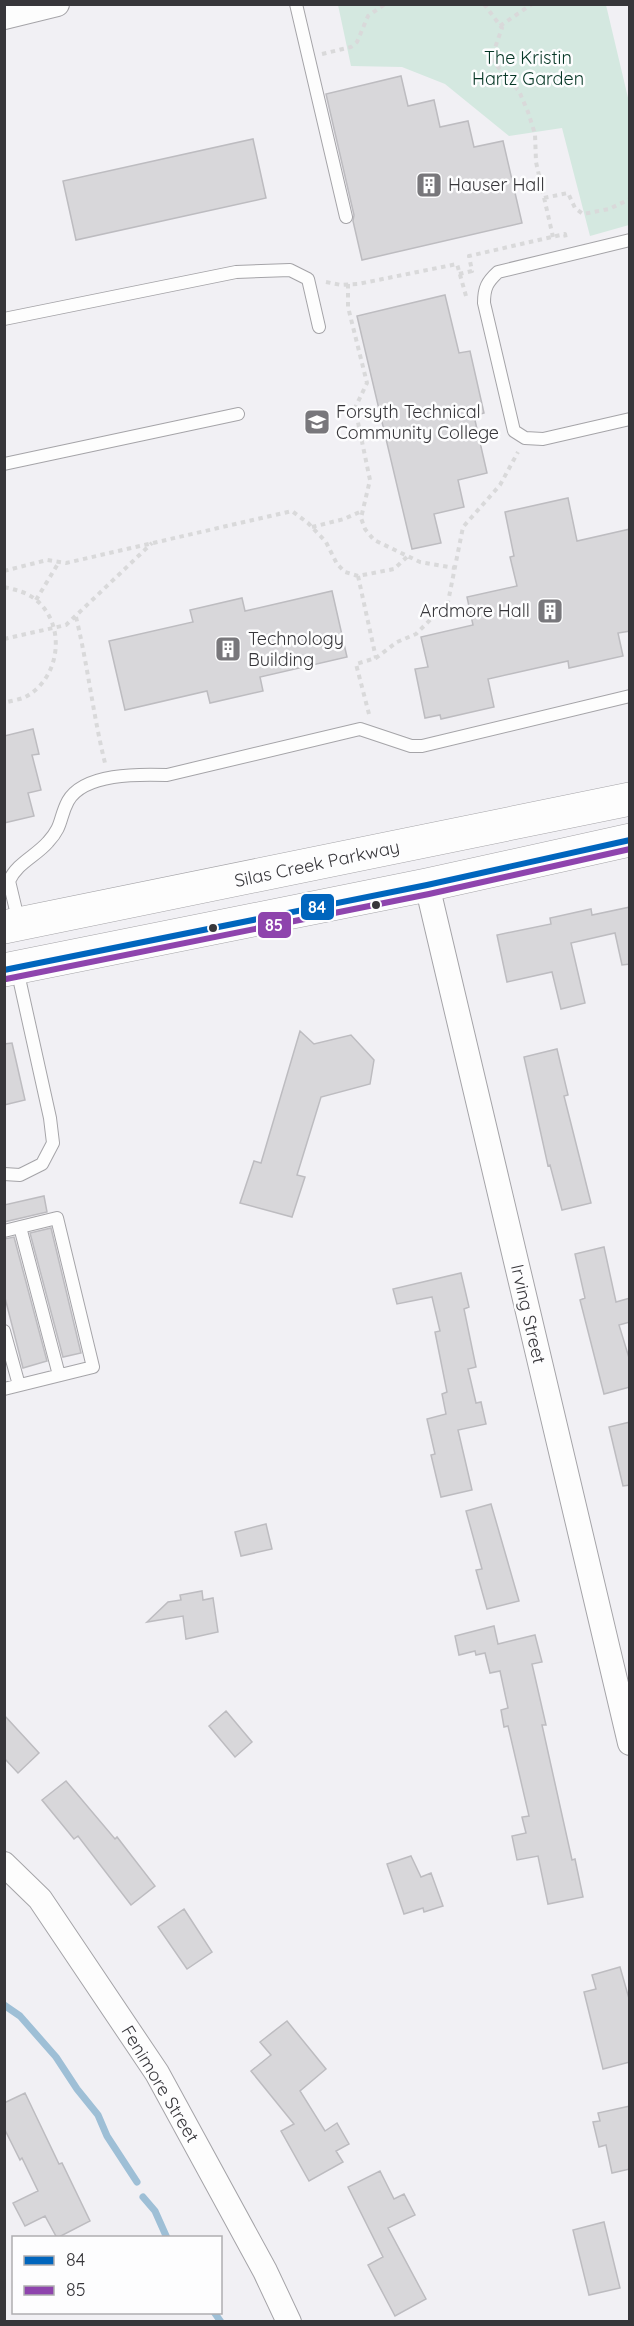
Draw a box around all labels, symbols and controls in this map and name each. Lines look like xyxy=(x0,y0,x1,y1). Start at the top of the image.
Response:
park label: The Kristin Hartz Garden xyxy=(472,46,584,90)
building icon: Hauser Hall xyxy=(414,170,444,200)
place label: Hauser Hall xyxy=(448,173,545,196)
place label: Forsyth Technical Community College xyxy=(336,400,499,444)
school or university icon: Forsyth Technical Community College xyxy=(302,407,332,437)
building icon: Ardmore Hall xyxy=(535,596,565,626)
place label: Ardmore Hall xyxy=(420,599,530,622)
place label: Technology Building xyxy=(248,627,344,671)
building icon: Technology Building xyxy=(213,634,243,664)
street label: Silas Creek Parkway xyxy=(232,835,402,892)
line badge: 84 xyxy=(300,893,335,921)
text: 84 xyxy=(308,897,327,917)
unlabelled marker xyxy=(370,899,382,911)
line badge: 85 xyxy=(257,911,292,939)
text: 85 xyxy=(265,915,283,935)
unlabelled marker xyxy=(207,922,219,934)
street label: Irving Street xyxy=(506,1262,551,1366)
street label: Fenimore Street xyxy=(116,2021,204,2146)
legend xyxy=(12,2236,222,2314)
text: 84 xyxy=(66,2248,85,2271)
text: 85 xyxy=(66,2278,86,2301)

